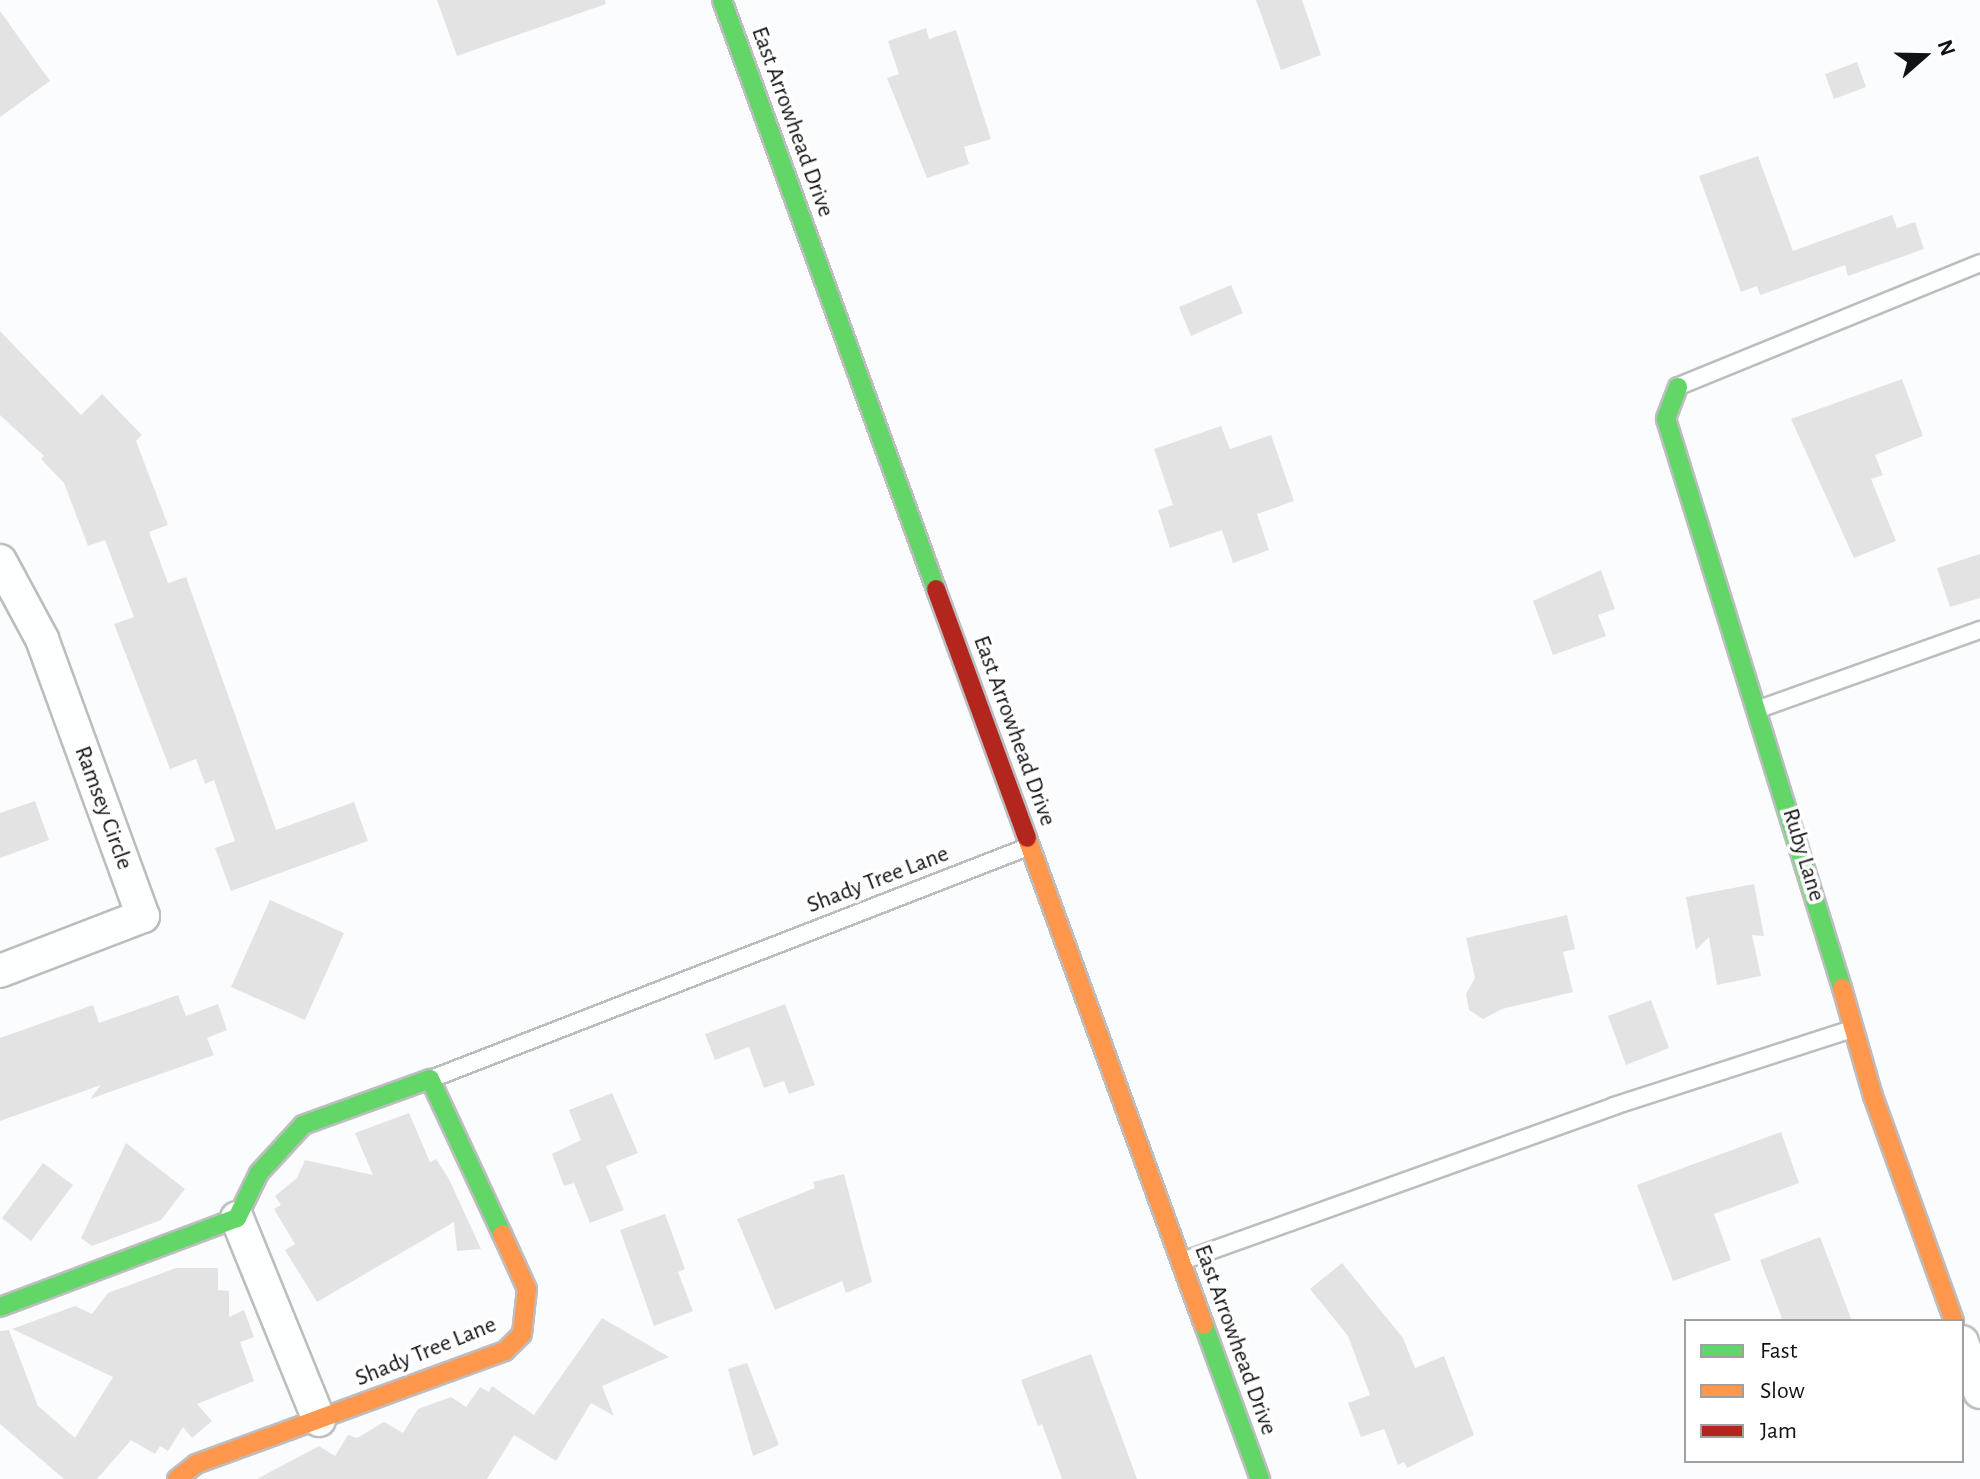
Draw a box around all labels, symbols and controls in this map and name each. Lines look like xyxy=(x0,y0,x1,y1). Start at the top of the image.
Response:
north arrow xyxy=(1884,16,1964,96)
street label: East Arrowhead Drive xyxy=(744,23,840,221)
text: N xyxy=(1934,37,1960,59)
street label: East Arrowhead Drive xyxy=(966,632,1062,830)
street label: Ramsey Circle xyxy=(67,742,139,874)
street label: Ruby Lane xyxy=(1775,805,1831,905)
street label: Shady Tree Lane xyxy=(803,840,953,920)
street label: East Arrowhead Drive xyxy=(1187,1241,1283,1439)
street label: Shady Tree Lane xyxy=(351,1311,501,1393)
legend xyxy=(1684,1319,1964,1463)
text: Fast xyxy=(1760,1339,1797,1363)
text: Slow xyxy=(1760,1379,1805,1403)
text: Jam xyxy=(1760,1419,1797,1443)

